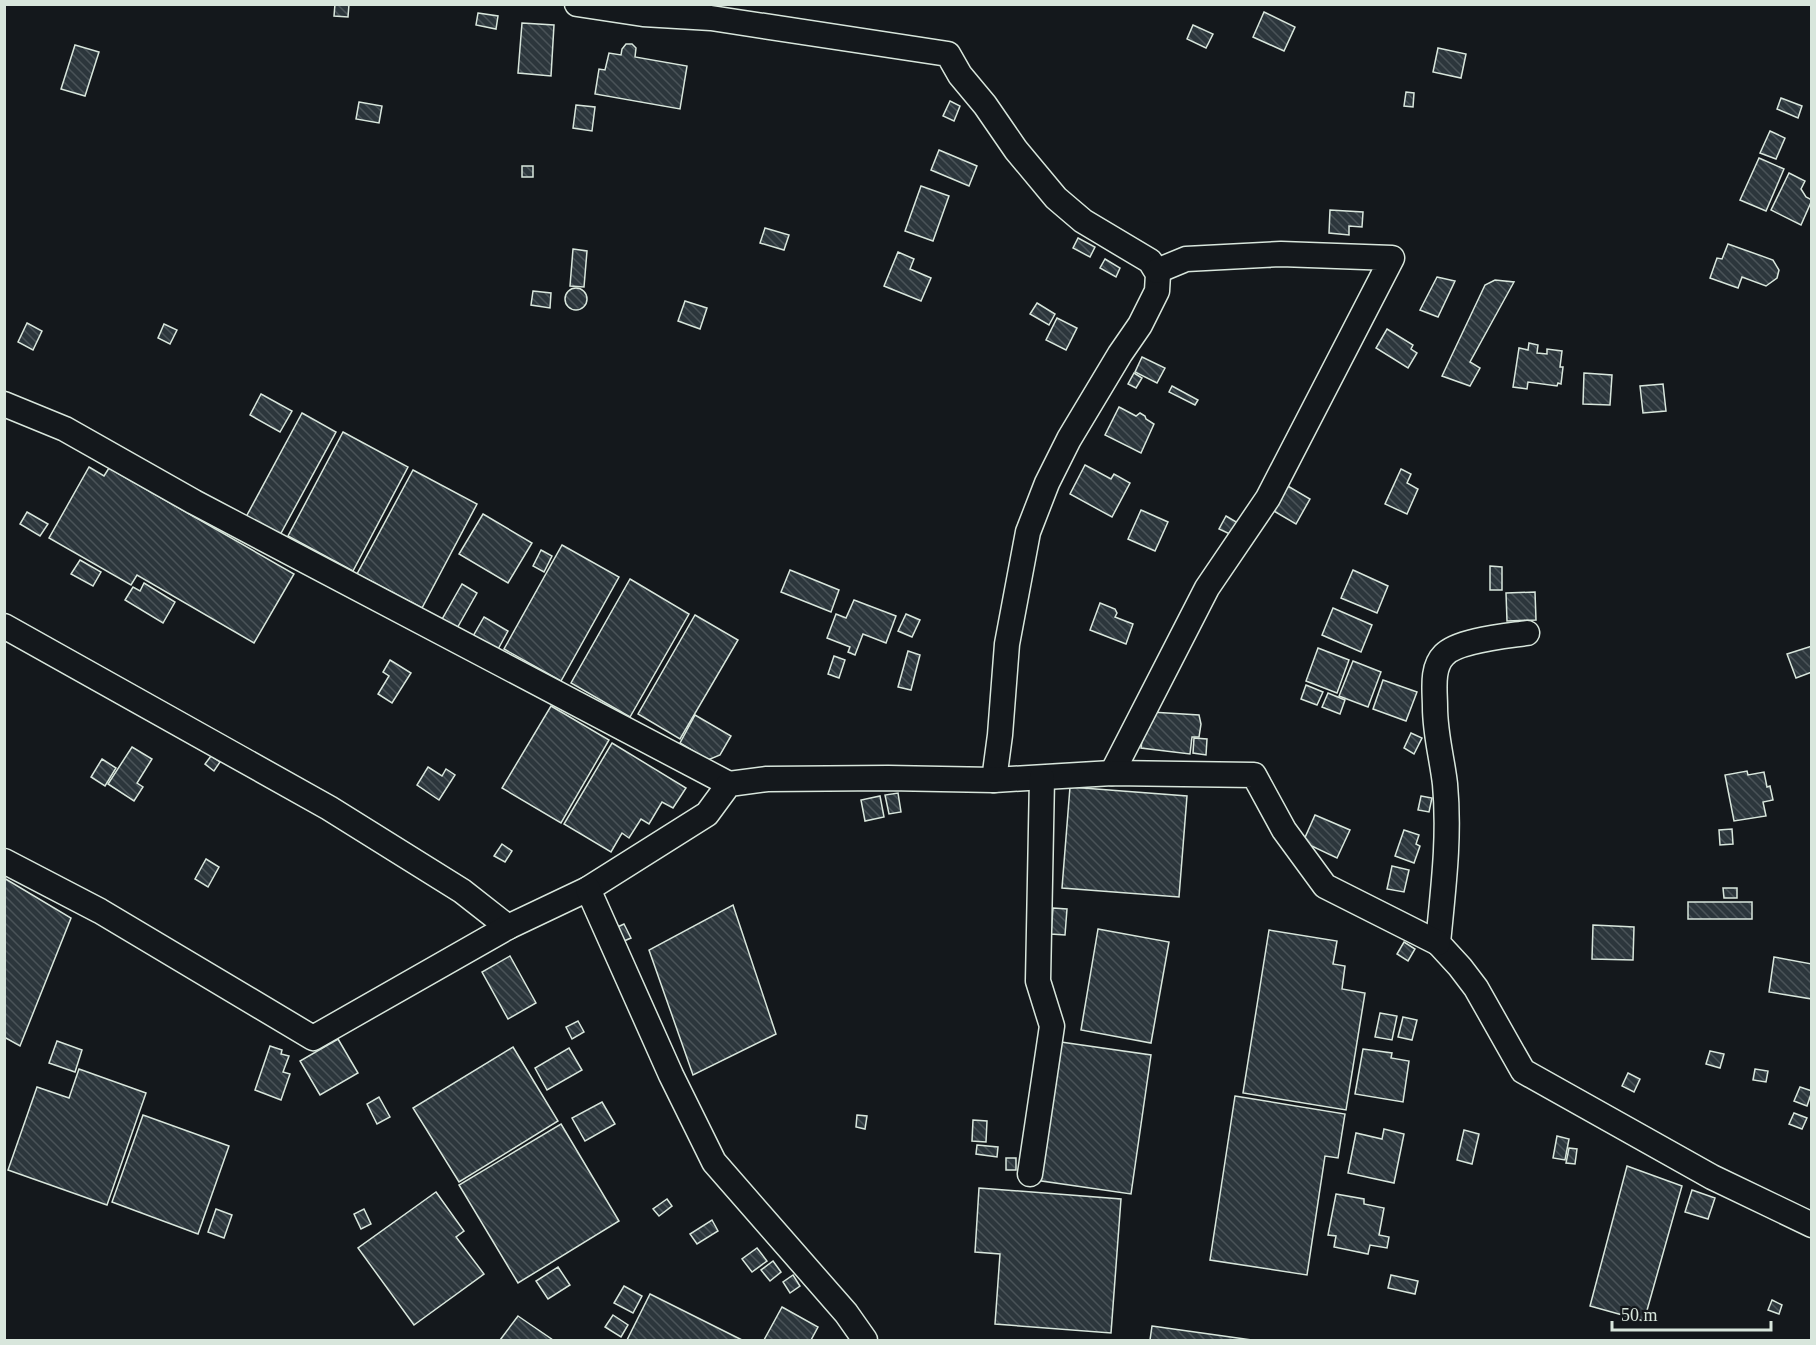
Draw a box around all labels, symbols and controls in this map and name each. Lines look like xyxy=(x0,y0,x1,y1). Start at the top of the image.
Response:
scale bar xyxy=(1612,1294,1771,1332)
text: 50 m xyxy=(1621,1305,1658,1325)

